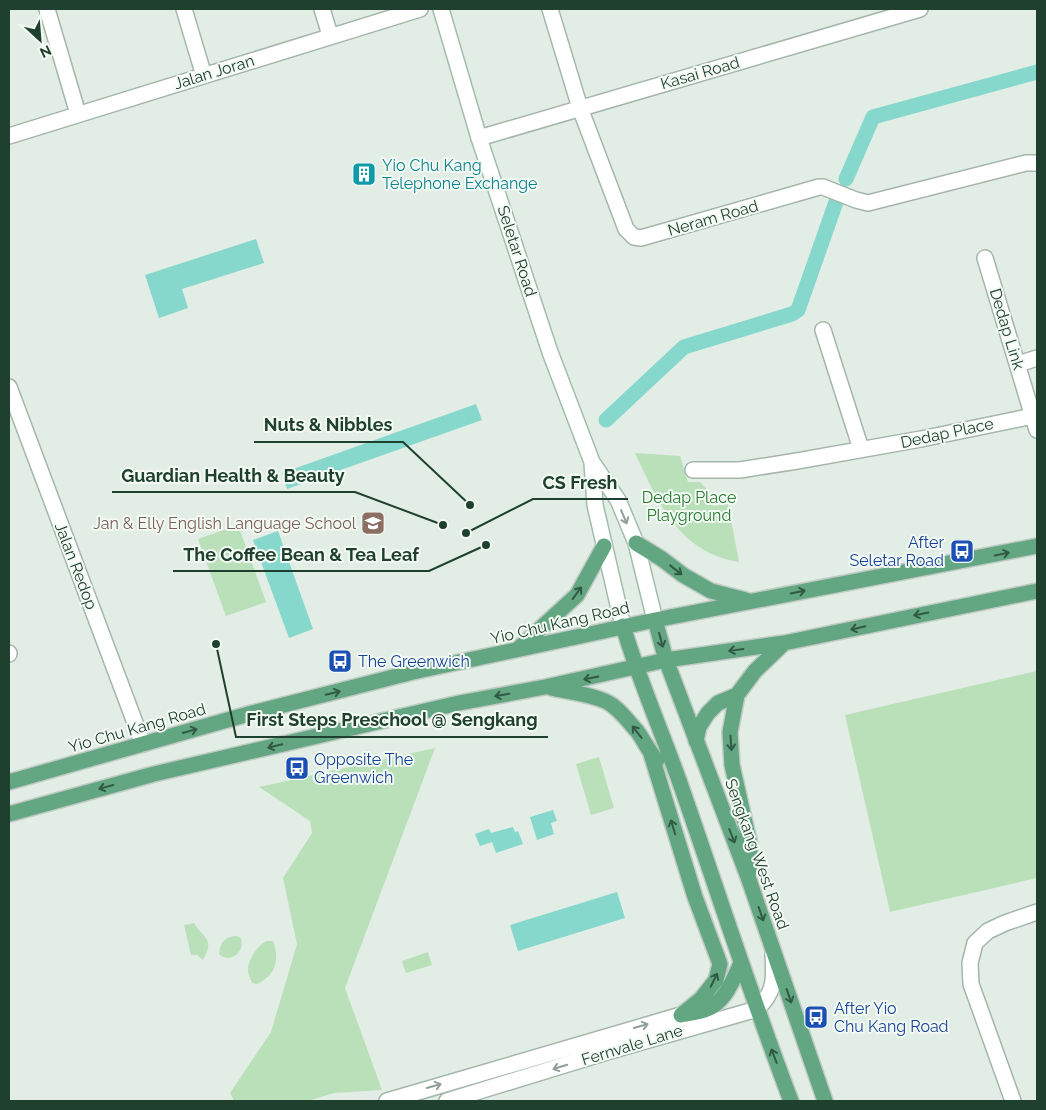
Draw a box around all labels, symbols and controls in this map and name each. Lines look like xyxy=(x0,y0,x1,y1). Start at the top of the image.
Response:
north arrow xyxy=(15,15,65,65)
text: N xyxy=(37,42,54,61)
street label: Jalan Joran xyxy=(172,51,256,93)
street label: Kasai Road xyxy=(658,53,742,93)
place label: Yio Chu Kang Telephone Exchange xyxy=(382,156,538,193)
building icon: Yio Chu Kang Telephone Exchange xyxy=(351,161,377,187)
street label: Neram Road xyxy=(666,196,760,240)
street label: Seletar Road xyxy=(493,203,541,299)
street label: Dedap Link xyxy=(986,286,1029,372)
callout: Nuts & Nibbles xyxy=(254,409,403,442)
text: Nuts & Nibbles xyxy=(264,414,392,435)
street label: Dedap Place xyxy=(899,414,995,452)
callout: Guardian Health & Beauty xyxy=(112,459,355,492)
text: Guardian Health & Beauty xyxy=(121,465,345,486)
callout: CS Fresh xyxy=(533,466,628,499)
text: CS Fresh xyxy=(543,472,617,493)
park label: Dedap Place Playground xyxy=(642,488,736,525)
one-way arrow xyxy=(620,509,630,524)
school or university icon: Jan & Elly English Language School xyxy=(360,510,386,536)
place label: Jan & Elly English Language School xyxy=(93,514,357,533)
street label: Jalan Redop xyxy=(51,520,101,612)
place label: After Seletar Road xyxy=(849,533,944,570)
callout: The Coffee Bean & Tea Leaf xyxy=(173,538,429,571)
bus stop icon: After Seletar Road xyxy=(949,538,975,564)
text: The Coffee Bean & Tea Leaf xyxy=(183,544,420,565)
one-way arrow xyxy=(994,548,1010,558)
one-way arrow xyxy=(669,565,683,575)
one-way arrow xyxy=(572,586,582,600)
one-way arrow xyxy=(790,586,806,596)
street label: Yio Chu Kang Road xyxy=(489,598,631,648)
one-way arrow xyxy=(913,610,929,620)
one-way arrow xyxy=(850,624,866,633)
one-way arrow xyxy=(656,632,666,648)
one-way arrow xyxy=(728,645,744,655)
bus stop icon: The Greenwich xyxy=(327,648,353,674)
place label: The Greenwich xyxy=(358,652,470,671)
one-way arrow xyxy=(583,674,599,683)
one-way arrow xyxy=(324,687,340,697)
one-way arrow xyxy=(494,691,510,700)
street label: Yio Chu Kang Road xyxy=(66,699,208,757)
callout: First Steps Preschool @ Sengkang xyxy=(236,704,548,737)
text: First Steps Preschool @ Sengkang xyxy=(246,709,538,730)
one-way arrow xyxy=(181,725,197,735)
one-way arrow xyxy=(631,726,642,739)
one-way arrow xyxy=(726,735,735,751)
one-way arrow xyxy=(268,742,284,751)
place label: Opposite The Greenwich xyxy=(314,750,413,787)
bus stop icon: Opposite The Greenwich xyxy=(284,755,310,781)
street label: Sengkang West Road xyxy=(721,776,793,932)
one-way arrow xyxy=(99,783,115,793)
one-way arrow xyxy=(668,819,678,835)
one-way arrow xyxy=(728,828,737,843)
one-way arrow xyxy=(756,905,766,921)
one-way arrow xyxy=(709,973,719,988)
one-way arrow xyxy=(785,988,794,1003)
place label: After Yio Chu Kang Road xyxy=(834,999,949,1036)
bus stop icon: After Yio Chu Kang Road xyxy=(803,1004,829,1030)
street label: Fernvale Lane xyxy=(579,1021,685,1069)
one-way arrow xyxy=(633,1021,649,1031)
one-way arrow xyxy=(769,1049,778,1064)
one-way arrow xyxy=(553,1062,569,1072)
one-way arrow xyxy=(425,1081,441,1091)

